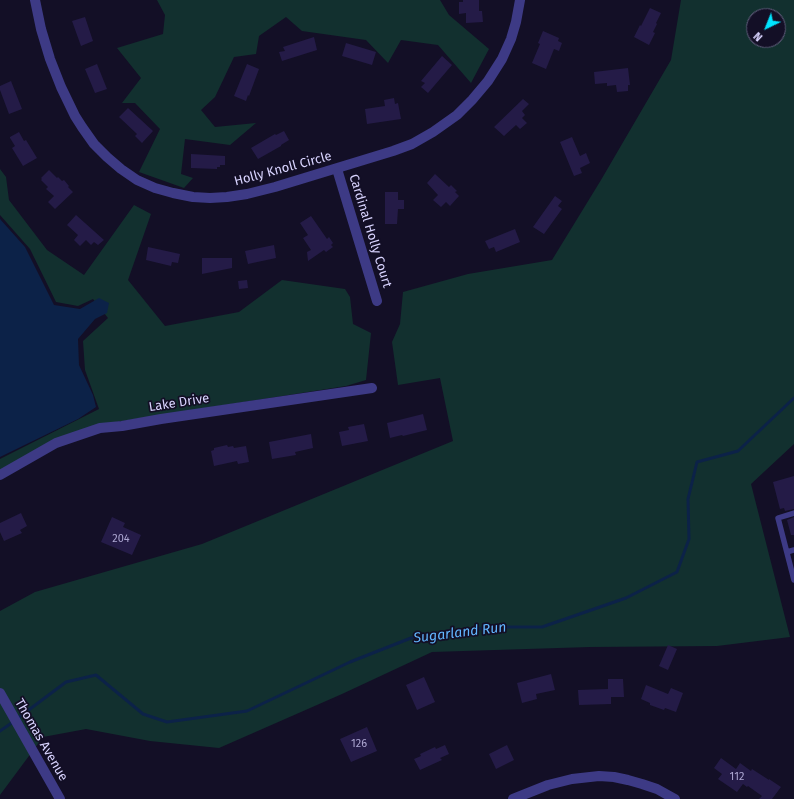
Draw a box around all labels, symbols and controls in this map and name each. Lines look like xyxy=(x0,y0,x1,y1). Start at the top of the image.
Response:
north arrow xyxy=(746,8,786,48)
text: N xyxy=(751,29,765,44)
street label: Holly Knoll Circle xyxy=(233,148,333,190)
street label: Cardinal Holly Court xyxy=(345,172,395,290)
street label: Lake Drive xyxy=(148,391,210,415)
house number: 204 xyxy=(112,532,130,546)
water label: Sugarland Run xyxy=(413,619,507,647)
street label: Thomas Avenue xyxy=(11,696,71,784)
house number: 126 xyxy=(351,737,367,751)
house number: 112 xyxy=(730,770,744,784)

